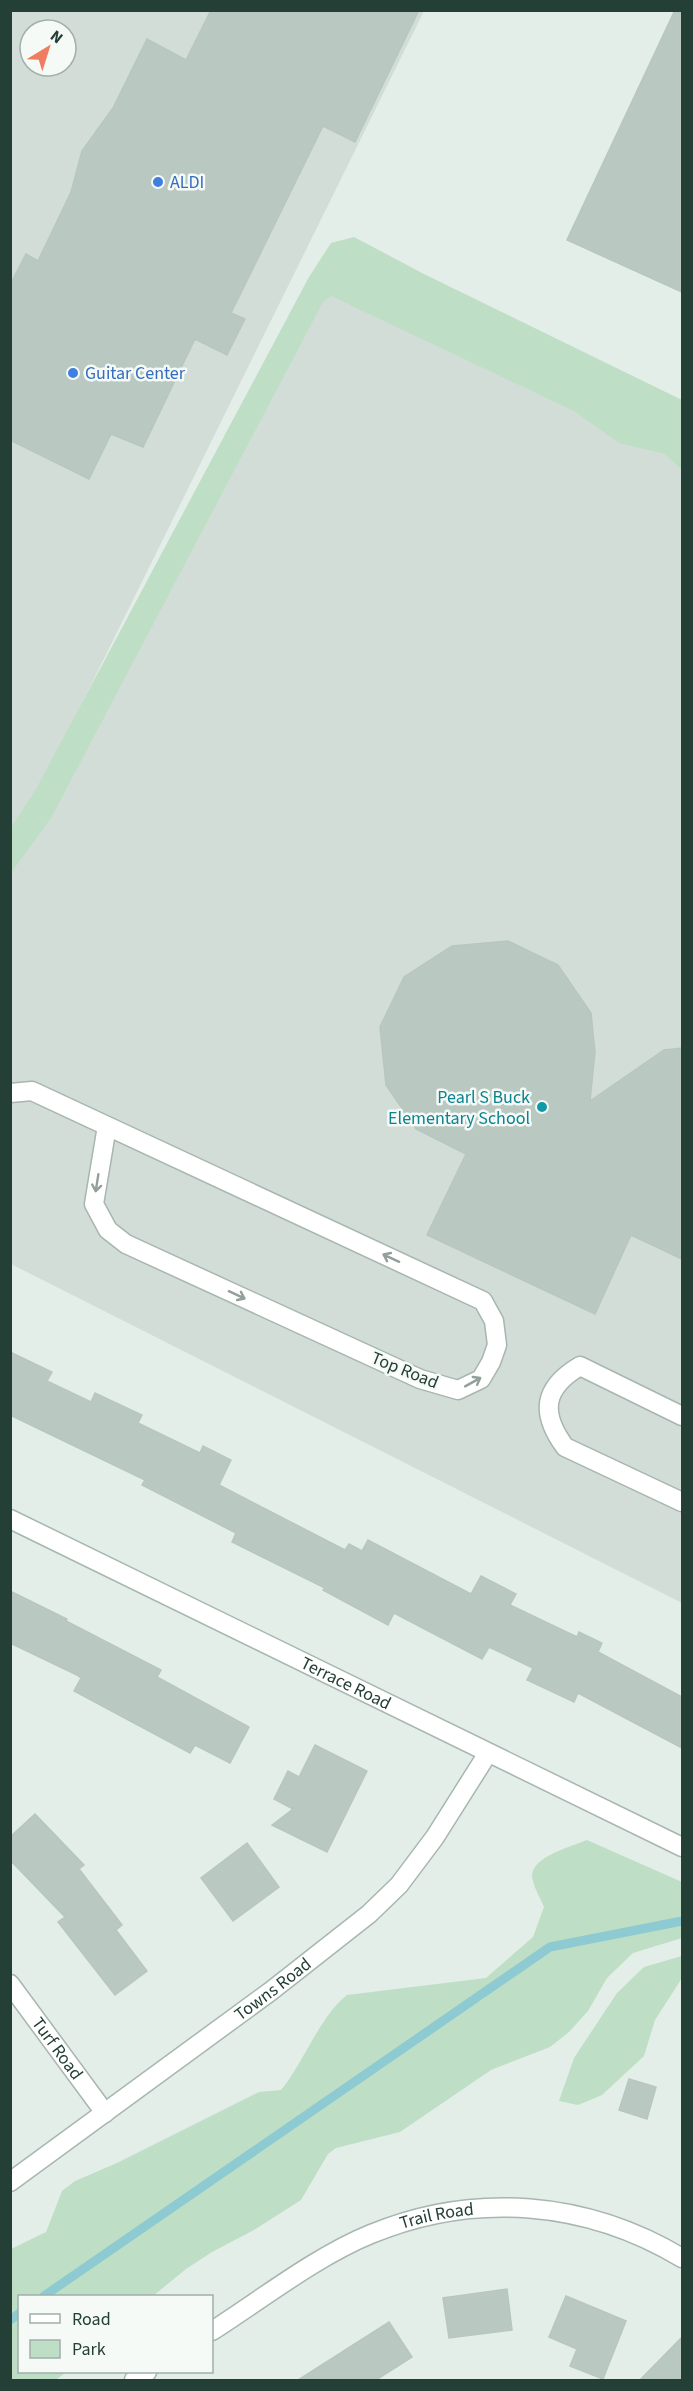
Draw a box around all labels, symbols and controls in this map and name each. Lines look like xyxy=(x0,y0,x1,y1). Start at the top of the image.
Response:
north arrow xyxy=(18,18,78,78)
text: N xyxy=(46,25,68,49)
place label: ALDI xyxy=(170,170,204,195)
marker: ALDI xyxy=(151,175,165,189)
place label: Guitar Center xyxy=(85,361,186,386)
marker: Guitar Center xyxy=(66,366,80,380)
place label: Pearl S Buck Elementary School xyxy=(388,1085,530,1131)
marker: Pearl S Buck Elementary School xyxy=(535,1100,549,1114)
one-way arrow xyxy=(92,1173,103,1193)
one-way arrow xyxy=(383,1251,401,1263)
one-way arrow xyxy=(228,1289,246,1301)
street label: Top Road xyxy=(367,1346,442,1395)
one-way arrow xyxy=(464,1376,481,1388)
street label: Terrace Road xyxy=(297,1651,395,1716)
street label: Towns Road xyxy=(229,1952,317,2027)
street label: Turf Road xyxy=(26,2012,89,2085)
street label: Trail Road xyxy=(397,2197,475,2236)
legend xyxy=(18,2295,213,2373)
text: Road xyxy=(72,2307,111,2332)
text: Park xyxy=(72,2337,106,2362)

